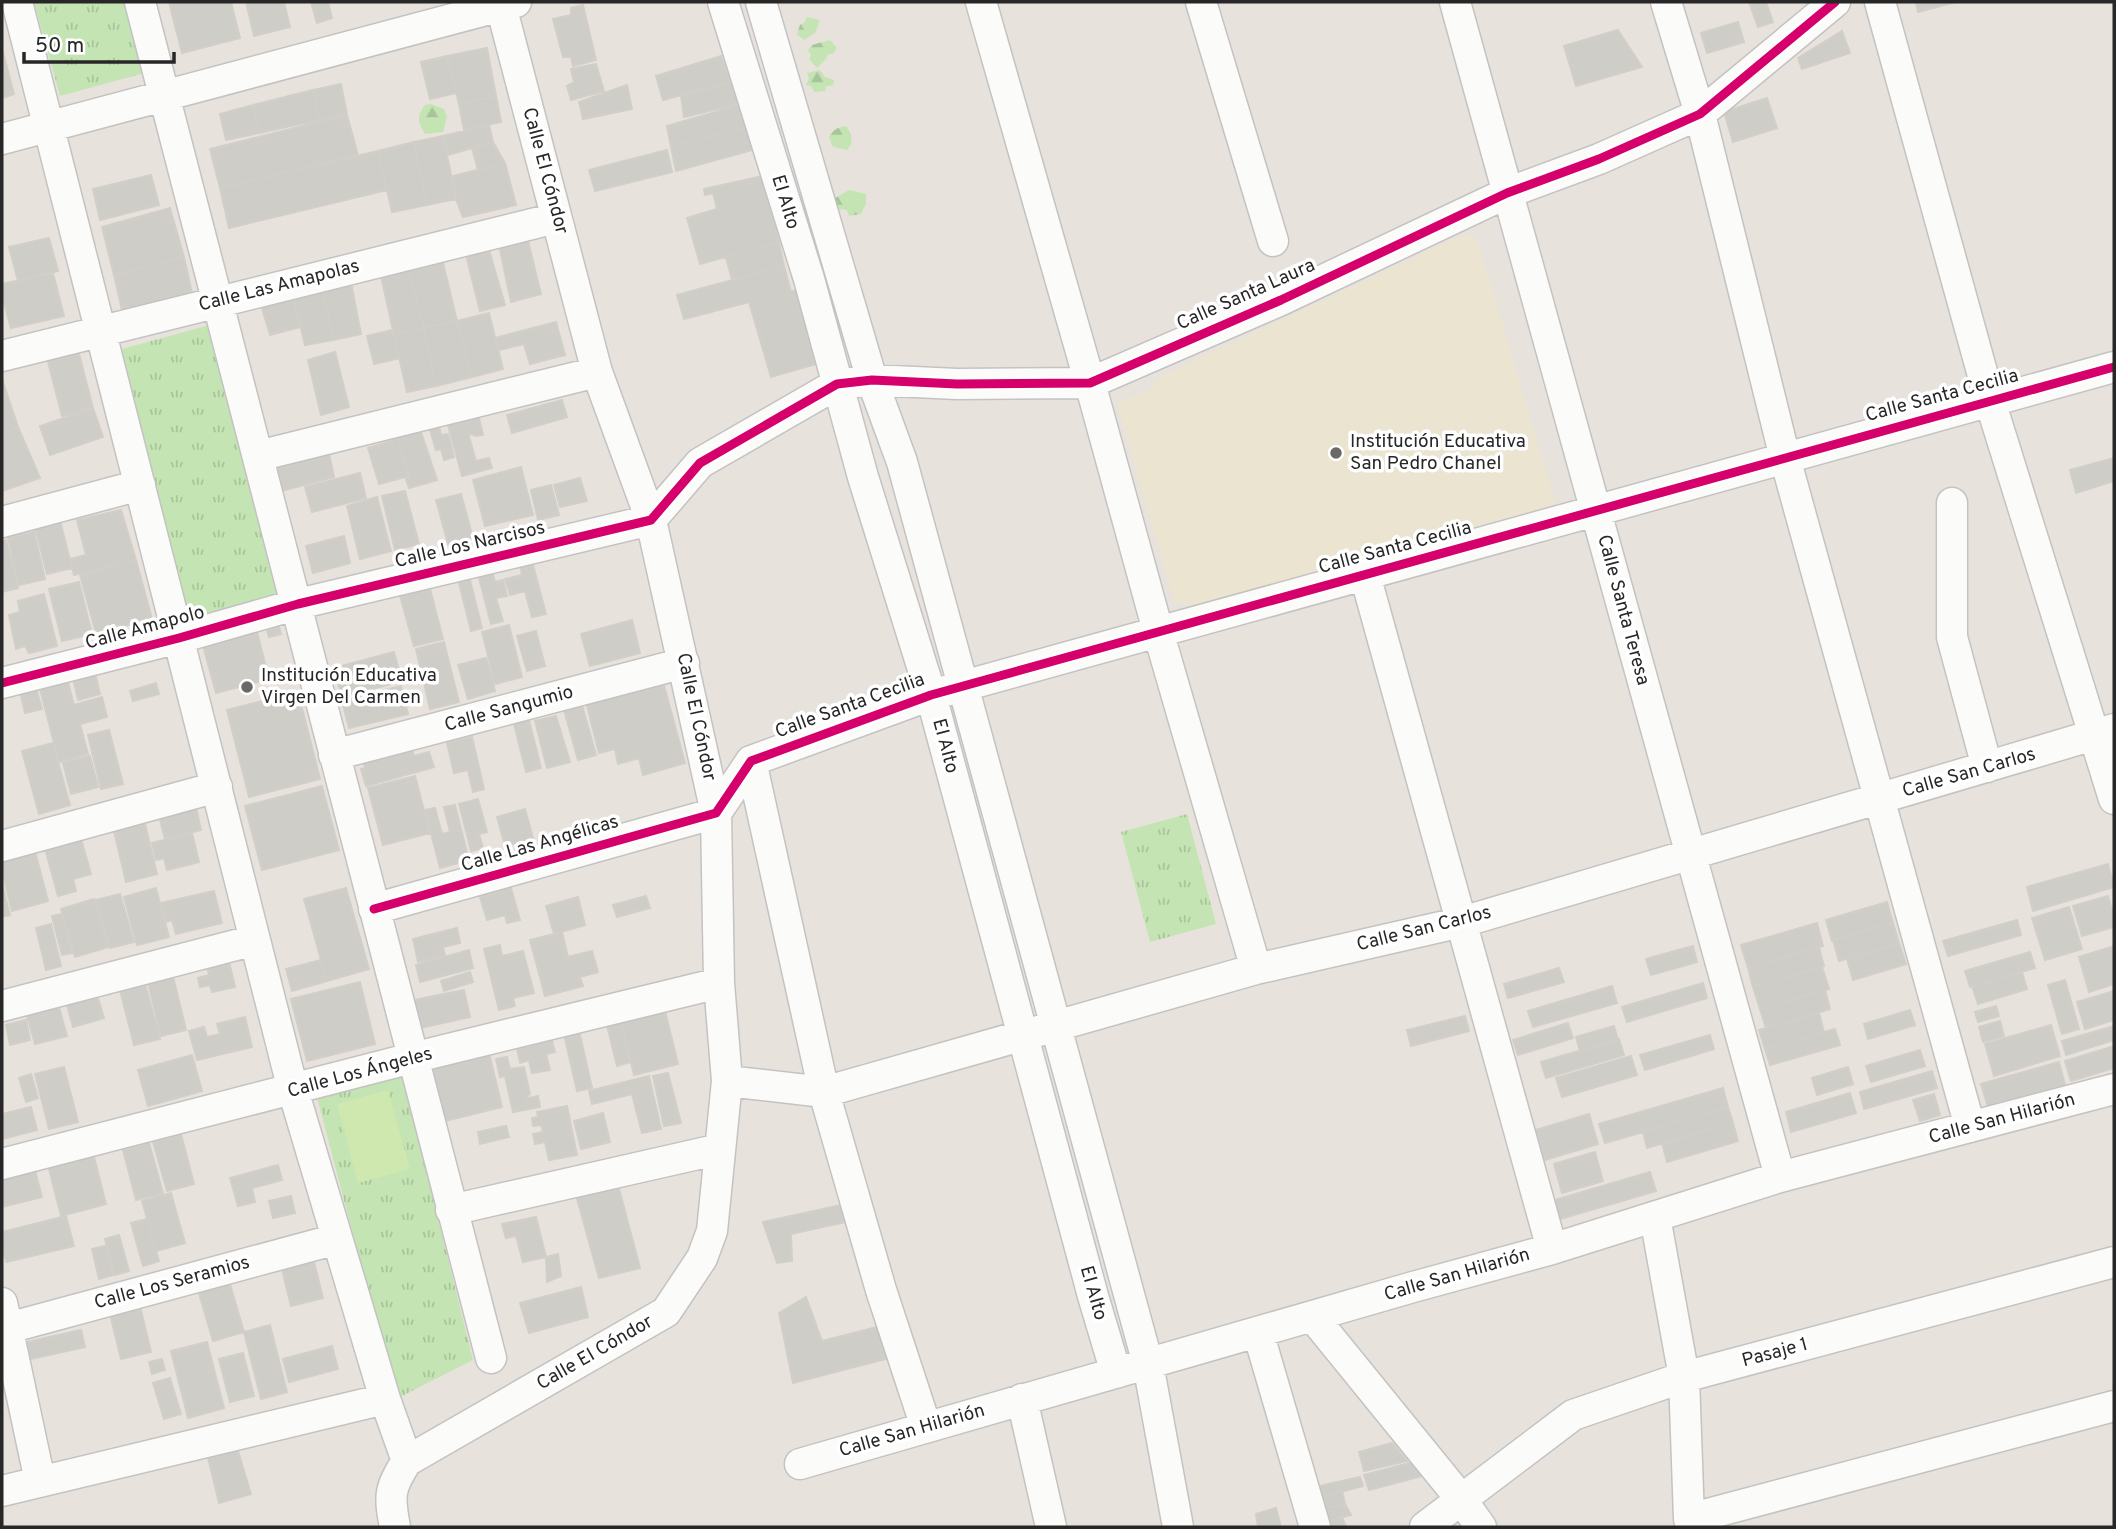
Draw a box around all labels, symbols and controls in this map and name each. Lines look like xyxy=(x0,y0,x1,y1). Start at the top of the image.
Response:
scale bar xyxy=(24,21,175,65)
text: 50 m xyxy=(35,33,84,60)
street label: Calle El Cóndor xyxy=(517,105,574,238)
street label: El Alto xyxy=(765,172,805,232)
street label: Calle Las Amapolas xyxy=(196,254,362,318)
street label: Calle Santa Laura xyxy=(1173,254,1319,336)
street label: Calle Santa Cecilia xyxy=(1863,364,2021,428)
place label: Institución Educativa San Pedro Chanel xyxy=(1350,430,1526,476)
marker: Institución Educativa San Pedro Chanel xyxy=(1328,445,1344,461)
street label: Calle Los Narcisos xyxy=(392,516,548,574)
street label: Calle Santa Cecilia xyxy=(1316,516,1474,580)
street label: Calle Santa Teresa xyxy=(1591,532,1655,688)
street label: Calle Amapolo xyxy=(83,601,207,655)
street label: Calle El Cóndor xyxy=(671,651,721,784)
place label: Institución Educativa Virgen Del Carmen xyxy=(261,664,437,710)
street label: Calle Santa Cecilia xyxy=(772,668,928,744)
marker: Institución Educativa Virgen Del Carmen xyxy=(239,679,255,695)
street label: Calle Sangumio xyxy=(442,680,576,738)
street label: El Alto xyxy=(926,716,964,776)
street label: Calle San Carlos xyxy=(1899,742,2039,804)
street label: Calle Las Angélicas xyxy=(458,810,622,878)
street label: Calle San Carlos xyxy=(1354,901,1494,957)
street label: Calle Los Ángeles xyxy=(285,1041,435,1104)
street label: Calle San Hilarión xyxy=(1926,1088,2078,1150)
street label: Calle San Hilarión xyxy=(1381,1243,1533,1307)
street label: Calle Los Seramios xyxy=(91,1251,253,1315)
street label: El Alto xyxy=(1074,1263,1112,1323)
street label: Calle El Cóndor xyxy=(533,1310,658,1396)
street label: Pasaje 1 xyxy=(1739,1333,1811,1373)
street label: Calle San Hilarión xyxy=(836,1399,988,1463)

